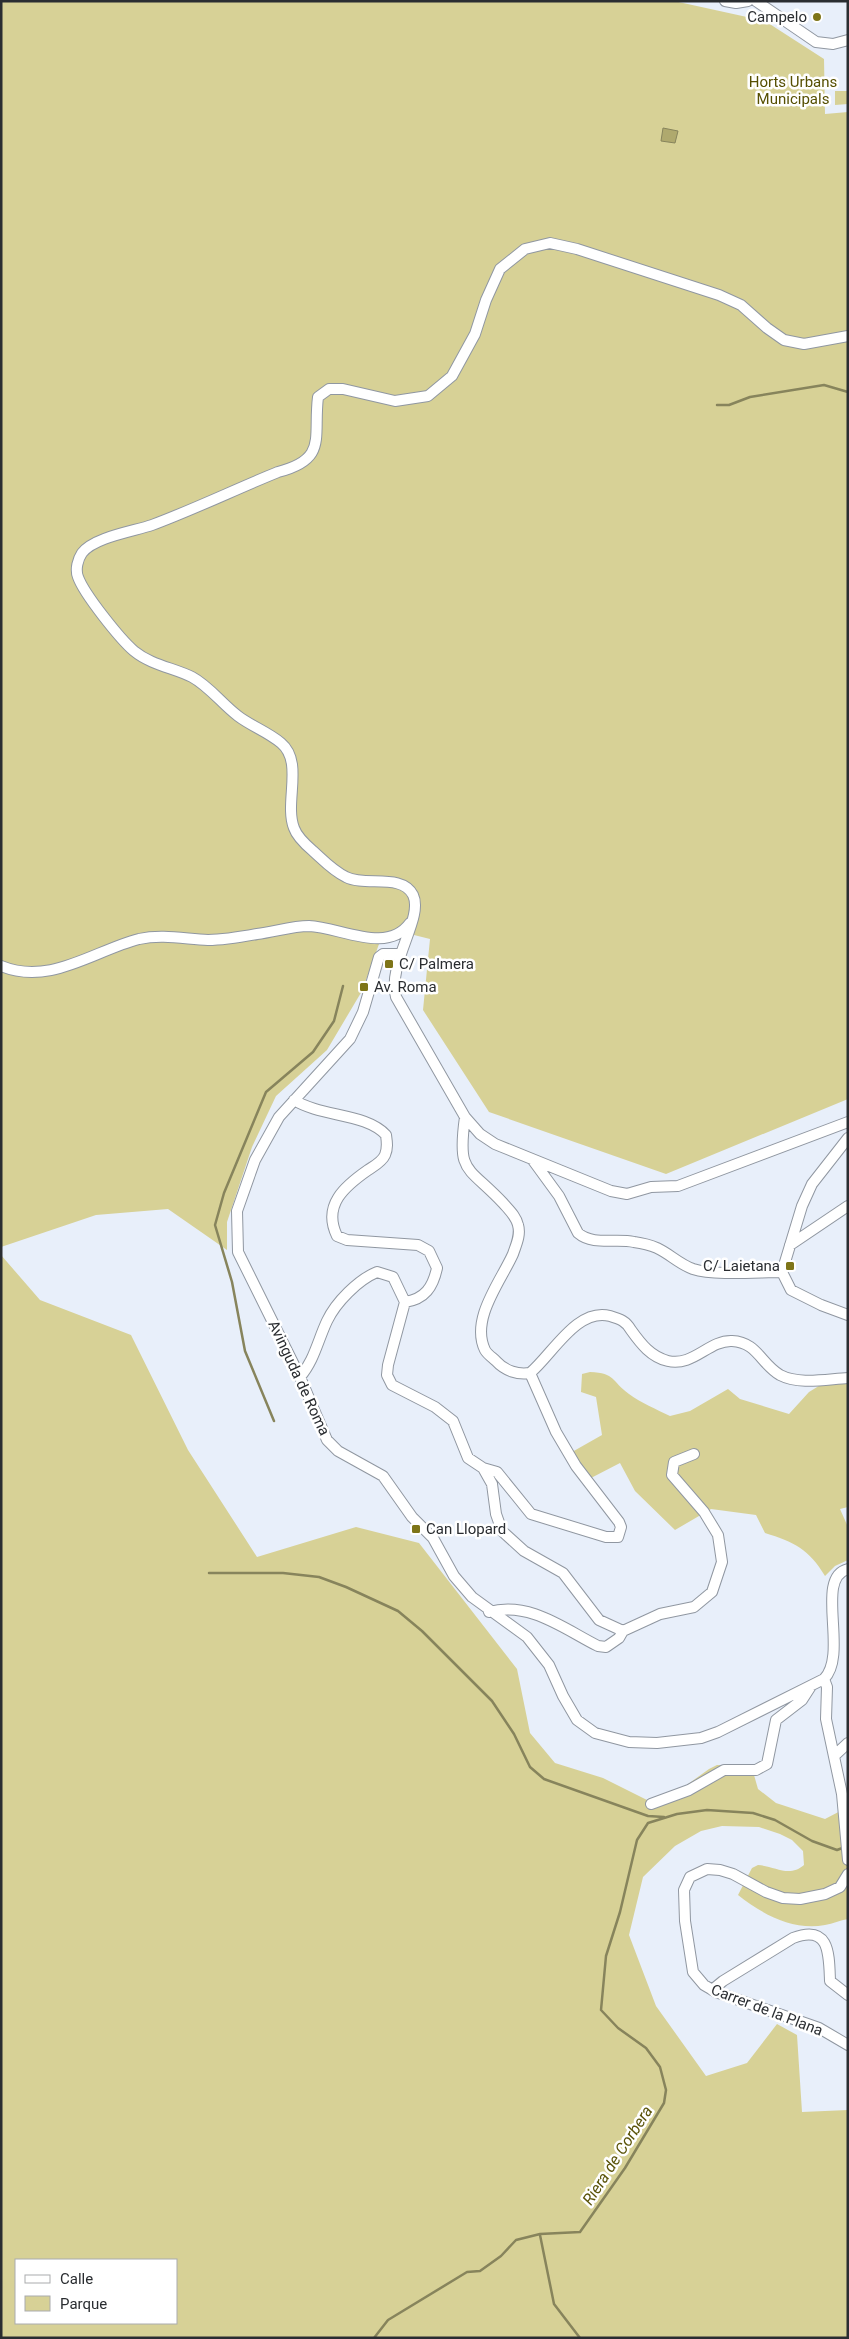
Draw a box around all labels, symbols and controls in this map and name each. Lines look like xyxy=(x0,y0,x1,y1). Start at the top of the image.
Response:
place label: Campelo xyxy=(747,8,807,26)
marker: Campelo xyxy=(811,11,823,23)
park label: Horts Urbans Municipals xyxy=(749,73,837,108)
place label: C/ Palmera xyxy=(399,955,474,973)
marker: C/ Palmera xyxy=(383,958,395,970)
place label: Av. Roma xyxy=(374,978,437,996)
marker: Av. Roma xyxy=(358,981,370,993)
place label: C/ Laietana xyxy=(703,1257,780,1275)
marker: C/ Laietana xyxy=(784,1260,796,1272)
street label: Avinguda de Roma xyxy=(264,1318,334,1438)
place label: Can Llopard xyxy=(426,1520,506,1538)
marker: Can Llopard xyxy=(410,1523,422,1535)
street label: Carrer de la Plana xyxy=(709,1980,825,2040)
water label: Riera de Corbera xyxy=(578,2102,657,2208)
legend xyxy=(15,2259,178,2324)
text: Calle xyxy=(60,2270,93,2288)
text: Parque xyxy=(60,2295,107,2313)

